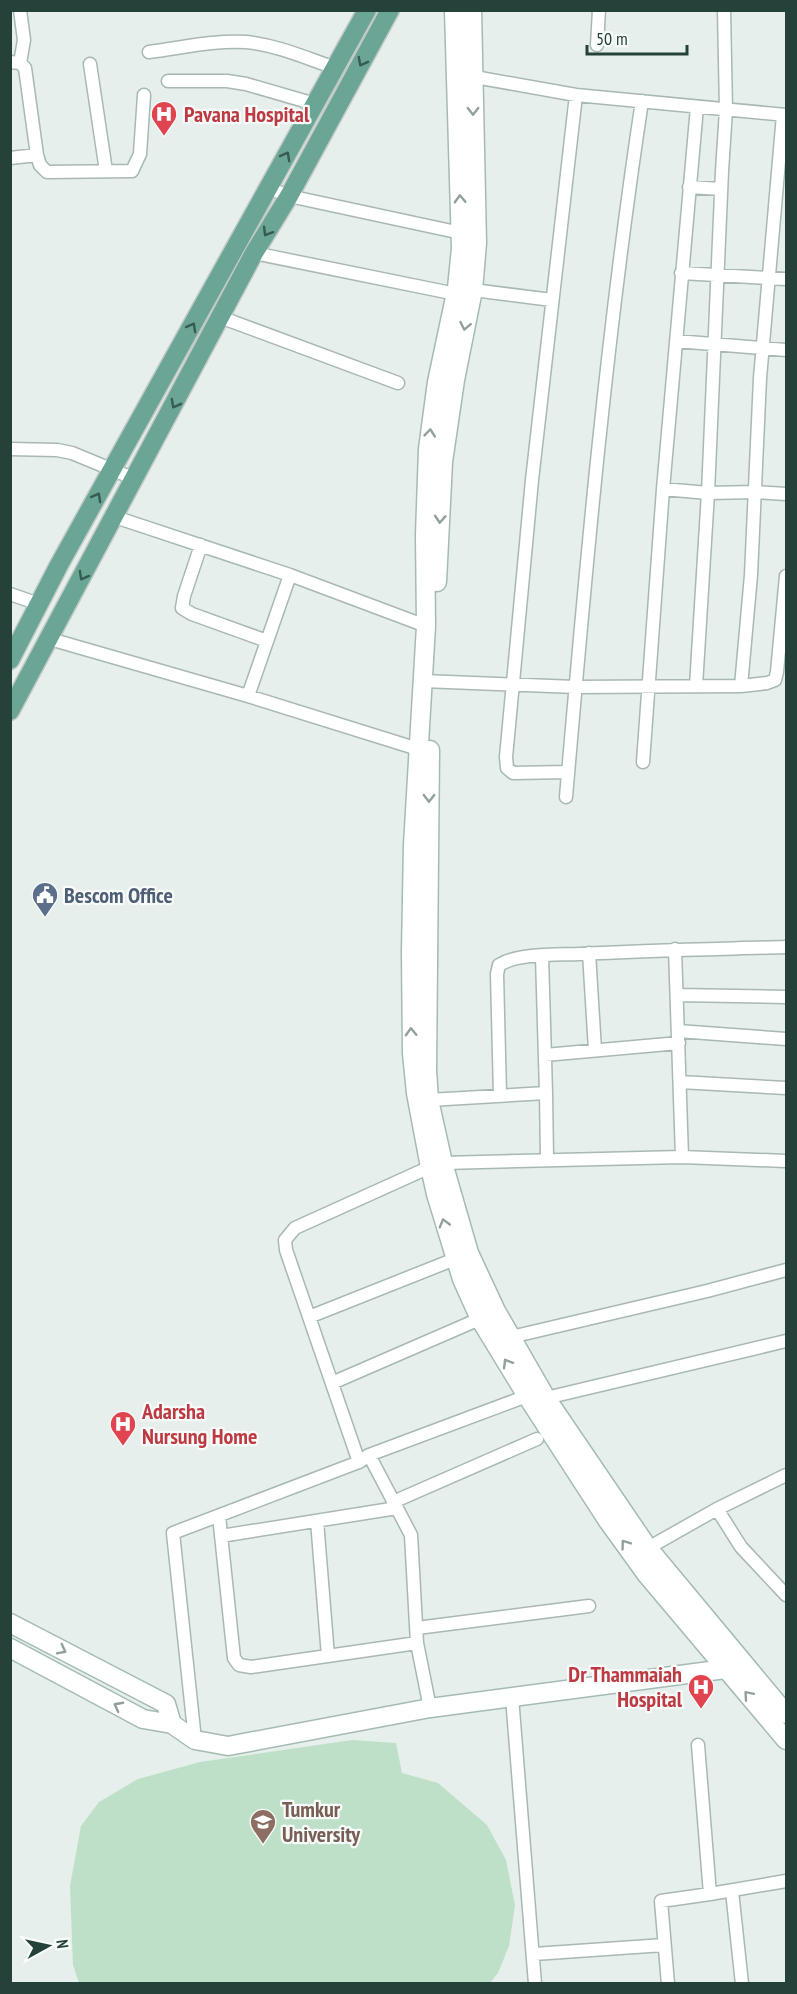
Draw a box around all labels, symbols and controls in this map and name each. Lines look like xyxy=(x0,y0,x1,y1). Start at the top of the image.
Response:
scale bar xyxy=(587,18,688,56)
text: 50 m xyxy=(596,27,628,50)
one-way arrow xyxy=(358,56,369,66)
hospital icon: Pavana Hospital xyxy=(149,99,179,137)
place label: Pavana Hospital xyxy=(184,100,310,128)
one-way arrow xyxy=(467,106,479,115)
one-way arrow xyxy=(279,152,290,162)
one-way arrow xyxy=(454,194,467,203)
one-way arrow xyxy=(263,226,274,236)
one-way arrow xyxy=(459,321,472,331)
one-way arrow xyxy=(185,322,196,333)
one-way arrow xyxy=(171,397,182,408)
one-way arrow xyxy=(423,429,436,438)
one-way arrow xyxy=(90,493,101,503)
one-way arrow xyxy=(434,515,447,524)
one-way arrow xyxy=(79,570,90,580)
one-way arrow xyxy=(423,793,435,802)
public building icon: Bescom Office xyxy=(30,880,60,918)
place label: Bescom Office xyxy=(64,881,173,909)
one-way arrow xyxy=(405,1027,418,1036)
one-way arrow xyxy=(439,1218,451,1229)
one-way arrow xyxy=(503,1359,515,1369)
place label: Adarsha Nursung Home xyxy=(141,1397,257,1450)
hospital icon: Adarsha Nursung Home xyxy=(108,1409,138,1447)
one-way arrow xyxy=(621,1540,632,1551)
one-way arrow xyxy=(56,1643,67,1654)
place label: Dr Thammaiah Hospital xyxy=(568,1660,683,1713)
hospital icon: Dr Thammaiah Hospital xyxy=(686,1672,716,1710)
one-way arrow xyxy=(745,1691,756,1702)
one-way arrow xyxy=(114,1702,124,1713)
place label: Tumkur University xyxy=(282,1795,361,1848)
school or university icon: Tumkur University xyxy=(248,1807,278,1845)
north arrow xyxy=(18,1916,78,1976)
text: N xyxy=(52,1938,73,1950)

